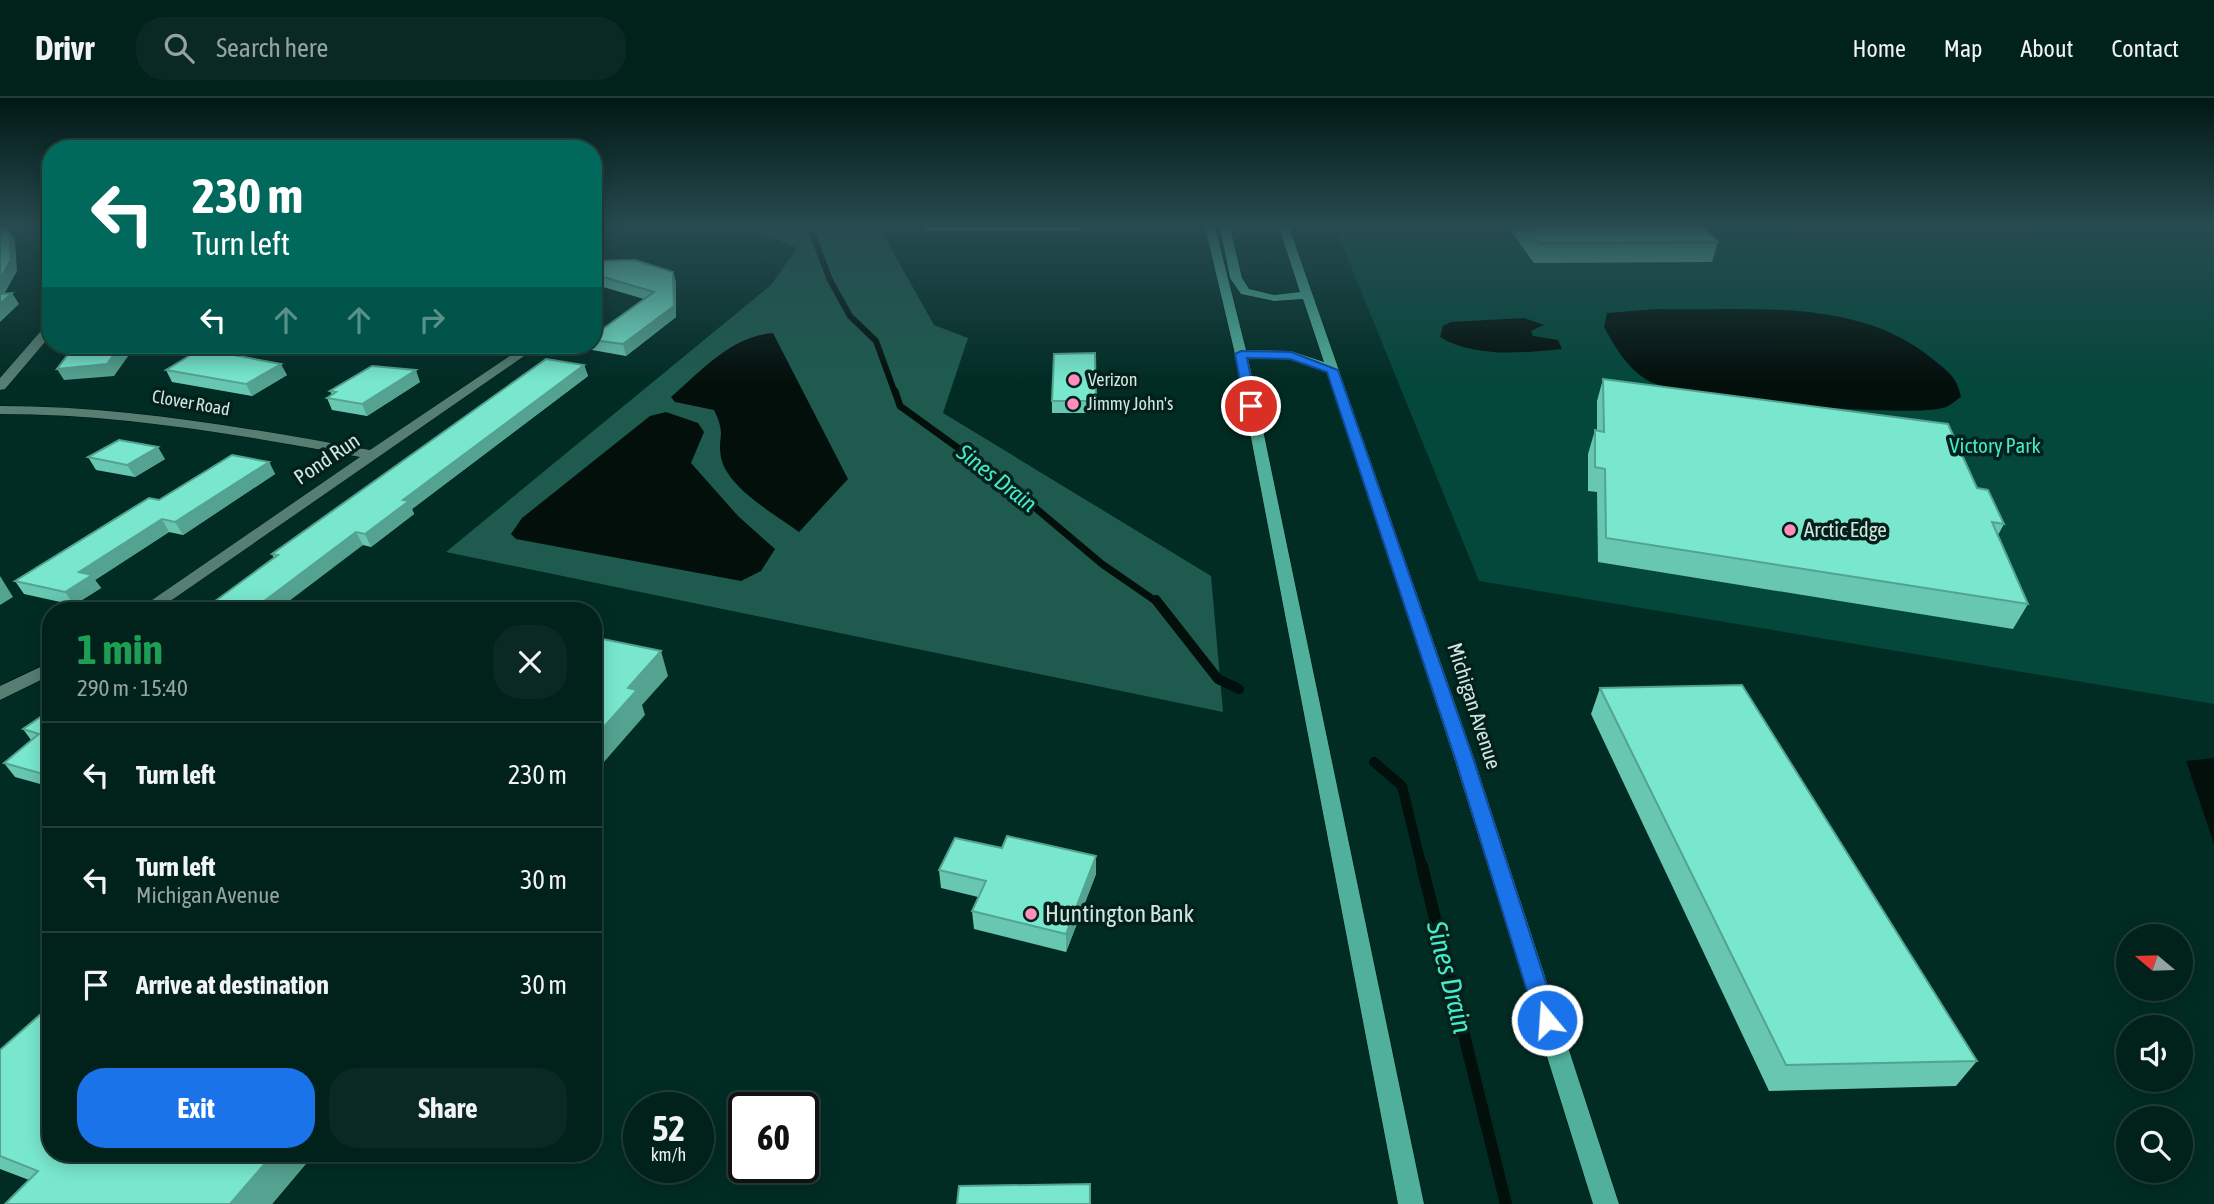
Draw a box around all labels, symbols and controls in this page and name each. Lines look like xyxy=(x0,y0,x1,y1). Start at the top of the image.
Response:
search box xyxy=(136,17,626,80)
text: Drivr xyxy=(35,29,94,67)
icon: search xyxy=(160,29,198,67)
text: Search here xyxy=(216,33,328,63)
text: Home xyxy=(1852,35,1906,62)
text: Map xyxy=(1944,35,1982,62)
text: About xyxy=(2020,35,2073,62)
text: Contact xyxy=(2111,35,2179,62)
text: 230 m xyxy=(192,167,303,223)
icon: left xyxy=(77,168,168,259)
text: Turn left xyxy=(192,225,290,262)
icon: left xyxy=(194,301,232,339)
icon: ahead xyxy=(267,301,305,339)
icon: ahead xyxy=(340,301,378,339)
icon: right xyxy=(413,301,451,339)
place label: Verizon xyxy=(1088,369,1137,390)
marker: Verizon xyxy=(1066,372,1082,388)
pin xyxy=(1221,376,1281,436)
street label: Clover Road xyxy=(151,385,232,420)
icon: arrive xyxy=(1232,387,1270,425)
place label: Jimmy John's xyxy=(1087,393,1173,414)
marker: Jimmy John's xyxy=(1065,396,1081,412)
street label: Pond Run xyxy=(289,428,364,489)
park label: Victory Park xyxy=(1949,433,2041,457)
water label: Sines Drain xyxy=(951,438,1042,517)
place label: Arctic Edge xyxy=(1804,517,1887,541)
marker: Arctic Edge xyxy=(1782,522,1798,538)
text: 1 min xyxy=(77,625,163,673)
button: close xyxy=(493,625,567,699)
street label: Michigan Avenue xyxy=(1443,640,1507,772)
text: 290 m · 15:40 xyxy=(77,675,188,701)
icon: left xyxy=(77,756,115,794)
text: Turn left xyxy=(136,760,216,790)
text: 230 m xyxy=(508,760,567,790)
text: Turn left xyxy=(136,852,216,882)
icon: left xyxy=(77,861,115,899)
text: 30 m xyxy=(520,865,567,895)
text: Michigan Avenue xyxy=(136,882,280,908)
place label: Huntington Bank xyxy=(1045,900,1195,927)
marker: Huntington Bank xyxy=(1023,906,1039,922)
water label: Sines Drain xyxy=(1420,917,1479,1037)
north arrow xyxy=(2116,924,2193,1001)
map controls xyxy=(2116,924,2193,1183)
icon: arrive xyxy=(77,966,115,1004)
text: Arrive at destination xyxy=(136,970,329,1000)
text: 30 m xyxy=(520,970,567,1000)
position arrow xyxy=(1510,983,1584,1057)
button: sound xyxy=(2116,1015,2193,1092)
button: Exit xyxy=(77,1068,315,1148)
button: Share xyxy=(329,1068,567,1148)
speed limit sign: 60 xyxy=(728,1092,819,1183)
button: search xyxy=(2116,1106,2193,1183)
text: 52 xyxy=(652,1108,685,1148)
text: km/h xyxy=(651,1144,686,1165)

